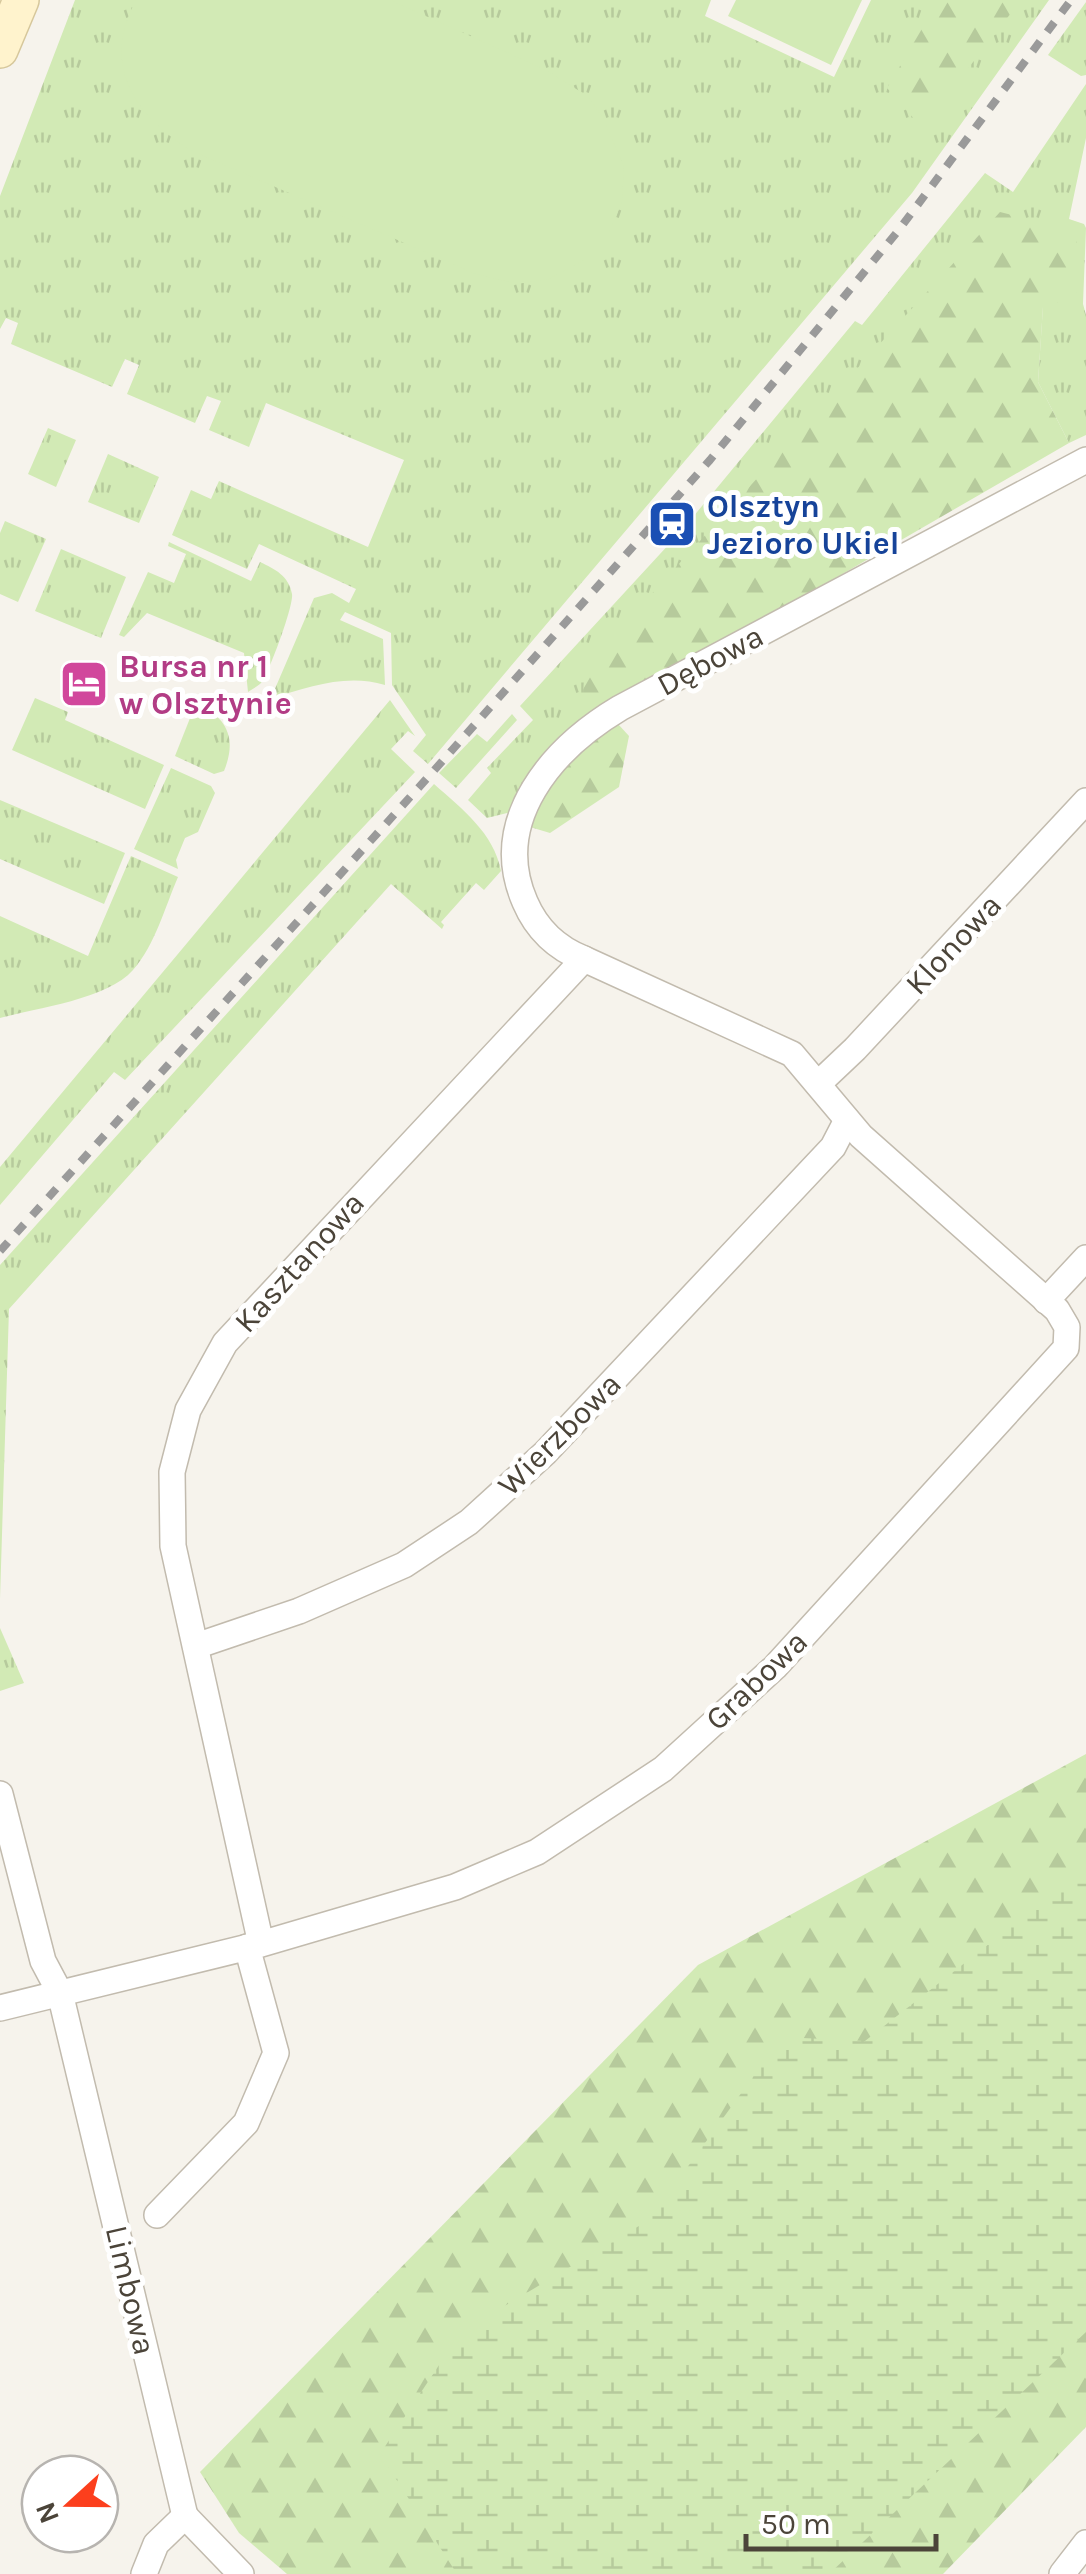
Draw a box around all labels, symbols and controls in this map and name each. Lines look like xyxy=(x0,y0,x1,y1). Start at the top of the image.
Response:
place label: Olsztyn Jezioro Ukiel xyxy=(707,488,900,562)
station icon: Olsztyn Jezioro Ukiel xyxy=(646,498,698,550)
street label: Dębowa xyxy=(651,617,770,704)
place label: Bursa nr 1 w Olsztynie xyxy=(119,648,292,722)
hotel icon: Bursa nr 1 w Olsztynie xyxy=(58,658,110,710)
street label: Klonowa xyxy=(898,887,1009,1002)
street label: Kasztanowa xyxy=(227,1184,372,1340)
street label: Wierzbowa xyxy=(490,1365,629,1504)
street label: Grabowa xyxy=(698,1623,815,1738)
street label: Limbowa xyxy=(98,2222,163,2358)
north arrow xyxy=(20,2454,120,2554)
scale bar xyxy=(746,2489,936,2551)
text: N xyxy=(28,2497,66,2528)
text: 50 m xyxy=(761,2506,831,2542)

